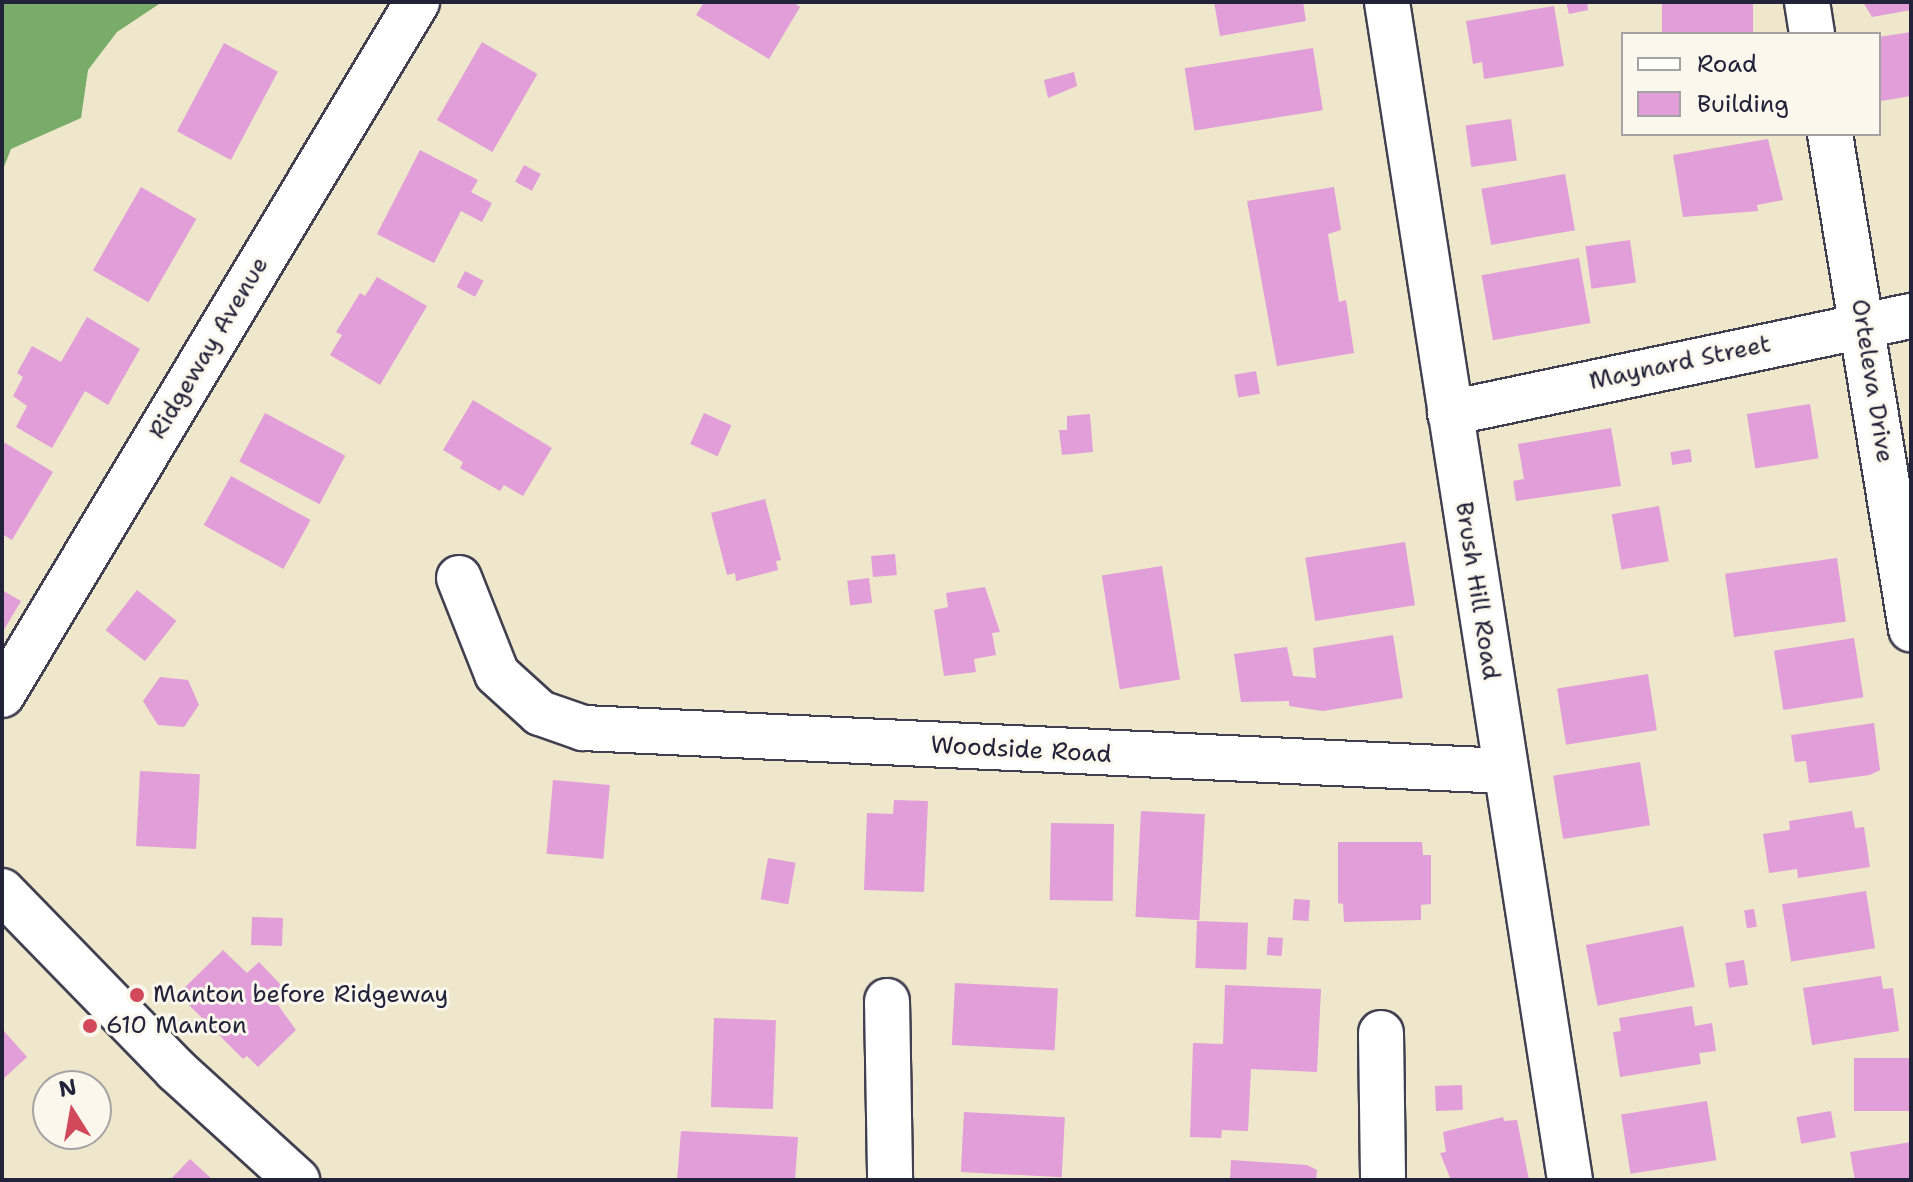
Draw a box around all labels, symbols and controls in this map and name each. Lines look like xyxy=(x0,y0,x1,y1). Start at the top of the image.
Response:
legend xyxy=(1621,32,1881,136)
text: Road xyxy=(1697,48,1757,80)
text: Building xyxy=(1697,88,1789,120)
street label: Ridgeway Avenue xyxy=(143,252,275,444)
street label: Orteleva Drive xyxy=(1845,297,1899,465)
street label: Maynard Street xyxy=(1587,330,1773,396)
street label: Brush Hill Road xyxy=(1449,500,1505,682)
street label: Woodside Road xyxy=(930,731,1112,769)
place label: Manton before Ridgeway xyxy=(153,981,448,1009)
marker: Manton before Ridgeway xyxy=(128,986,146,1004)
place label: 610 Manton xyxy=(106,1012,247,1040)
marker: 610 Manton xyxy=(81,1017,99,1035)
north arrow xyxy=(32,1070,112,1150)
text: N xyxy=(56,1072,79,1104)

